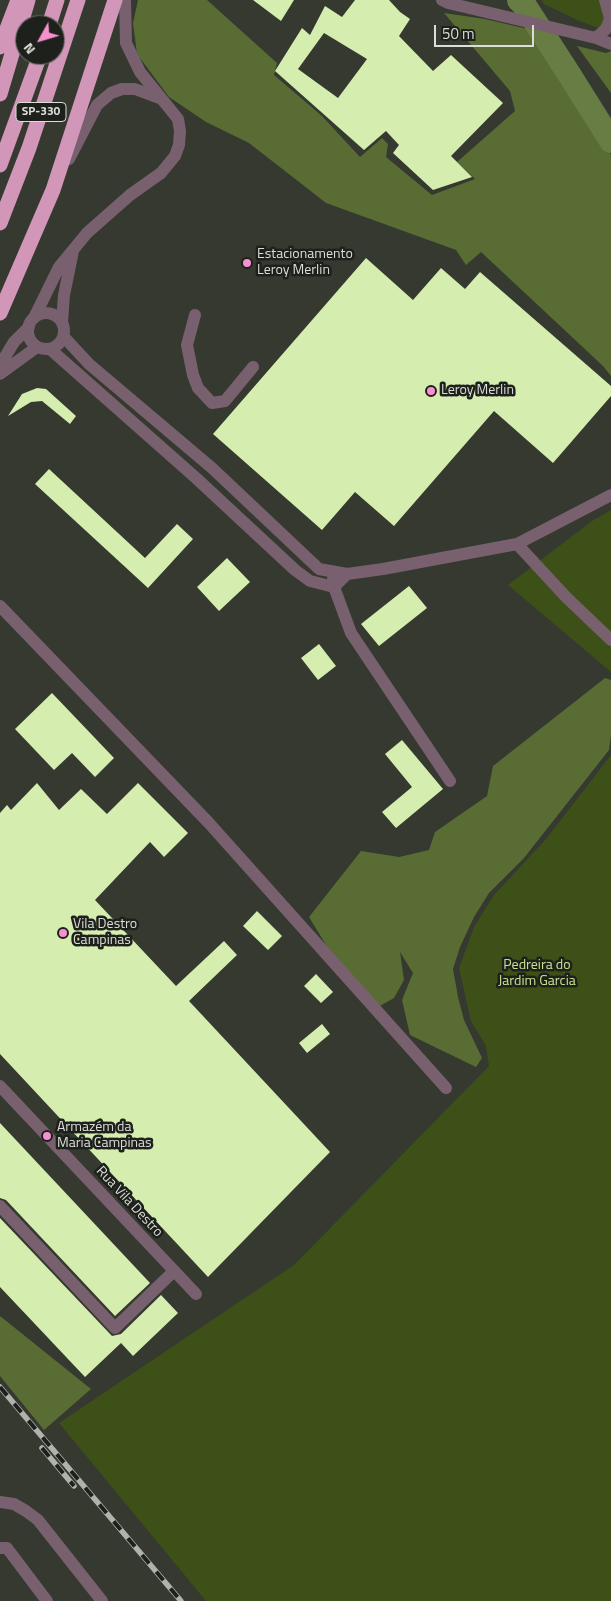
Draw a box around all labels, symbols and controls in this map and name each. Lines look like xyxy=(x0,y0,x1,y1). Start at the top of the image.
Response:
north arrow xyxy=(15,15,65,65)
scale bar xyxy=(436,15,536,47)
text: 50 m xyxy=(442,22,475,45)
text: N xyxy=(18,39,40,60)
road number: SP-330 xyxy=(16,102,66,121)
place label: Estacionamento Leroy Merlin xyxy=(257,247,353,280)
marker: Estacionamento Leroy Merlin xyxy=(241,257,253,269)
place label: Leroy Merlin xyxy=(441,383,514,399)
marker: Leroy Merlin xyxy=(425,385,437,397)
place label: Vila Destro Campinas xyxy=(73,917,137,950)
marker: Vila Destro Campinas xyxy=(57,927,69,939)
park label: Pedreira do Jardim Garcia xyxy=(498,958,576,990)
place label: Armazém da Maria Campinas xyxy=(57,1120,152,1152)
marker: Armazém da Maria Campinas xyxy=(41,1130,53,1142)
street label: Rua Vila Destro xyxy=(92,1163,166,1241)

